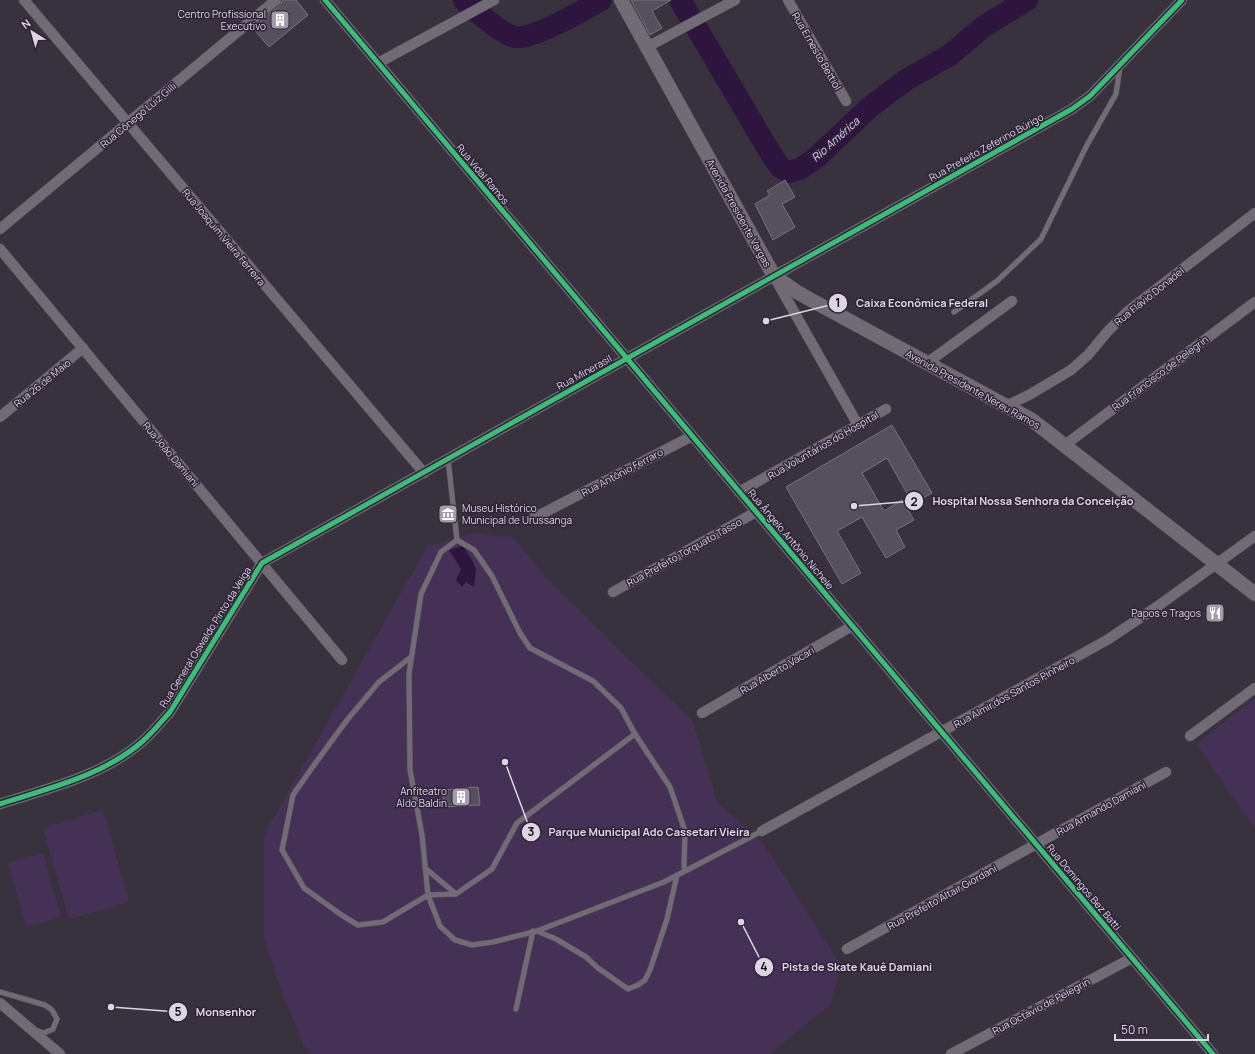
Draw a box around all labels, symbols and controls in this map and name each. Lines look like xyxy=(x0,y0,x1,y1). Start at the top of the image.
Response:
place label: Centro Profissional Executivo xyxy=(178,7,266,33)
building icon: Centro Profissional Executivo xyxy=(269,9,291,31)
street label: Rua Ernesto Bettiol xyxy=(789,9,845,93)
north arrow xyxy=(12,12,52,52)
text: N xyxy=(18,15,33,32)
street label: Rua Cônego Luiz Gilli xyxy=(97,79,179,151)
street label: Rua Prefeito Zeferino Búrigo xyxy=(926,110,1046,184)
water label: Rio América xyxy=(808,113,863,165)
street label: Rua Vidal Ramos xyxy=(453,141,513,207)
street label: Avenida Presidente Vargas xyxy=(703,156,775,270)
street label: Rua Joaquim Vieira Ferreira xyxy=(179,185,269,289)
street label: Rua Flávio Donadel xyxy=(1111,263,1187,329)
callout: Caixa Econômica Federal xyxy=(828,292,996,315)
text: 1 xyxy=(835,294,841,311)
text: Caixa Econômica Federal xyxy=(856,295,988,310)
street label: Rua Francisco de Pelegrin xyxy=(1109,332,1211,414)
street label: Avenida Presidente Nereu Ramos xyxy=(903,346,1043,432)
street label: Rua Minerasil xyxy=(554,351,614,393)
street label: Rua 26 de Maio xyxy=(11,356,74,410)
street label: Rua Voluntários do Hospital xyxy=(765,407,881,483)
street label: Rua João Damiani xyxy=(140,419,202,489)
street label: Rua Antônio Ferraro xyxy=(579,444,665,499)
street label: Rua Ângelo Antônio Nichele xyxy=(745,486,837,592)
callout: Hospital Nossa Senhora da Conceição xyxy=(904,490,1141,513)
text: 2 xyxy=(910,493,918,510)
text: Hospital Nossa Senhora da Conceição xyxy=(932,493,1134,508)
place label: Museu Histórico Municipal de Urussanga xyxy=(462,501,572,527)
museum icon: Museu Histórico Municipal de Urussanga xyxy=(437,503,459,525)
street label: Rua Prefeito Torquato Tasso xyxy=(624,514,744,590)
street label: Rua General Oswaldo Pinto da Veiga xyxy=(156,564,254,710)
restaurant icon: Papos e Tragos xyxy=(1204,602,1226,624)
place label: Papos e Tragos xyxy=(1131,606,1201,620)
street label: Rua Alberto Vacari xyxy=(737,643,817,697)
street label: Rua Almir dos Santos Pinheiro xyxy=(951,653,1077,731)
street label: Rua Armando Damiani xyxy=(1054,778,1148,838)
place label: Anfiteatro Aldo Baldin xyxy=(396,784,447,810)
building icon: Anfiteatro Aldo Baldin xyxy=(450,786,472,808)
callout: Parque Municipal Ado Cassetari Vieira xyxy=(521,821,758,844)
text: 3 xyxy=(528,823,535,840)
text: Parque Municipal Ado Cassetari Vieira xyxy=(548,824,750,839)
street label: Rua Domingos Bez Batti xyxy=(1044,841,1124,933)
street label: Rua Prefeito Altair Giordani xyxy=(885,861,999,933)
callout: Pista de Skate Kauê Damiani xyxy=(754,955,940,978)
text: 4 xyxy=(760,958,768,975)
text: Pista de Skate Kauê Damiani xyxy=(782,959,932,974)
street label: Rua Octávio de Pelegrin xyxy=(990,974,1092,1038)
callout: Monsenhor xyxy=(168,1001,264,1024)
text: 5 xyxy=(174,1003,182,1020)
text: Monsenhor xyxy=(196,1004,257,1019)
scale bar xyxy=(1115,1016,1208,1042)
text: 50 m xyxy=(1121,1021,1148,1038)

